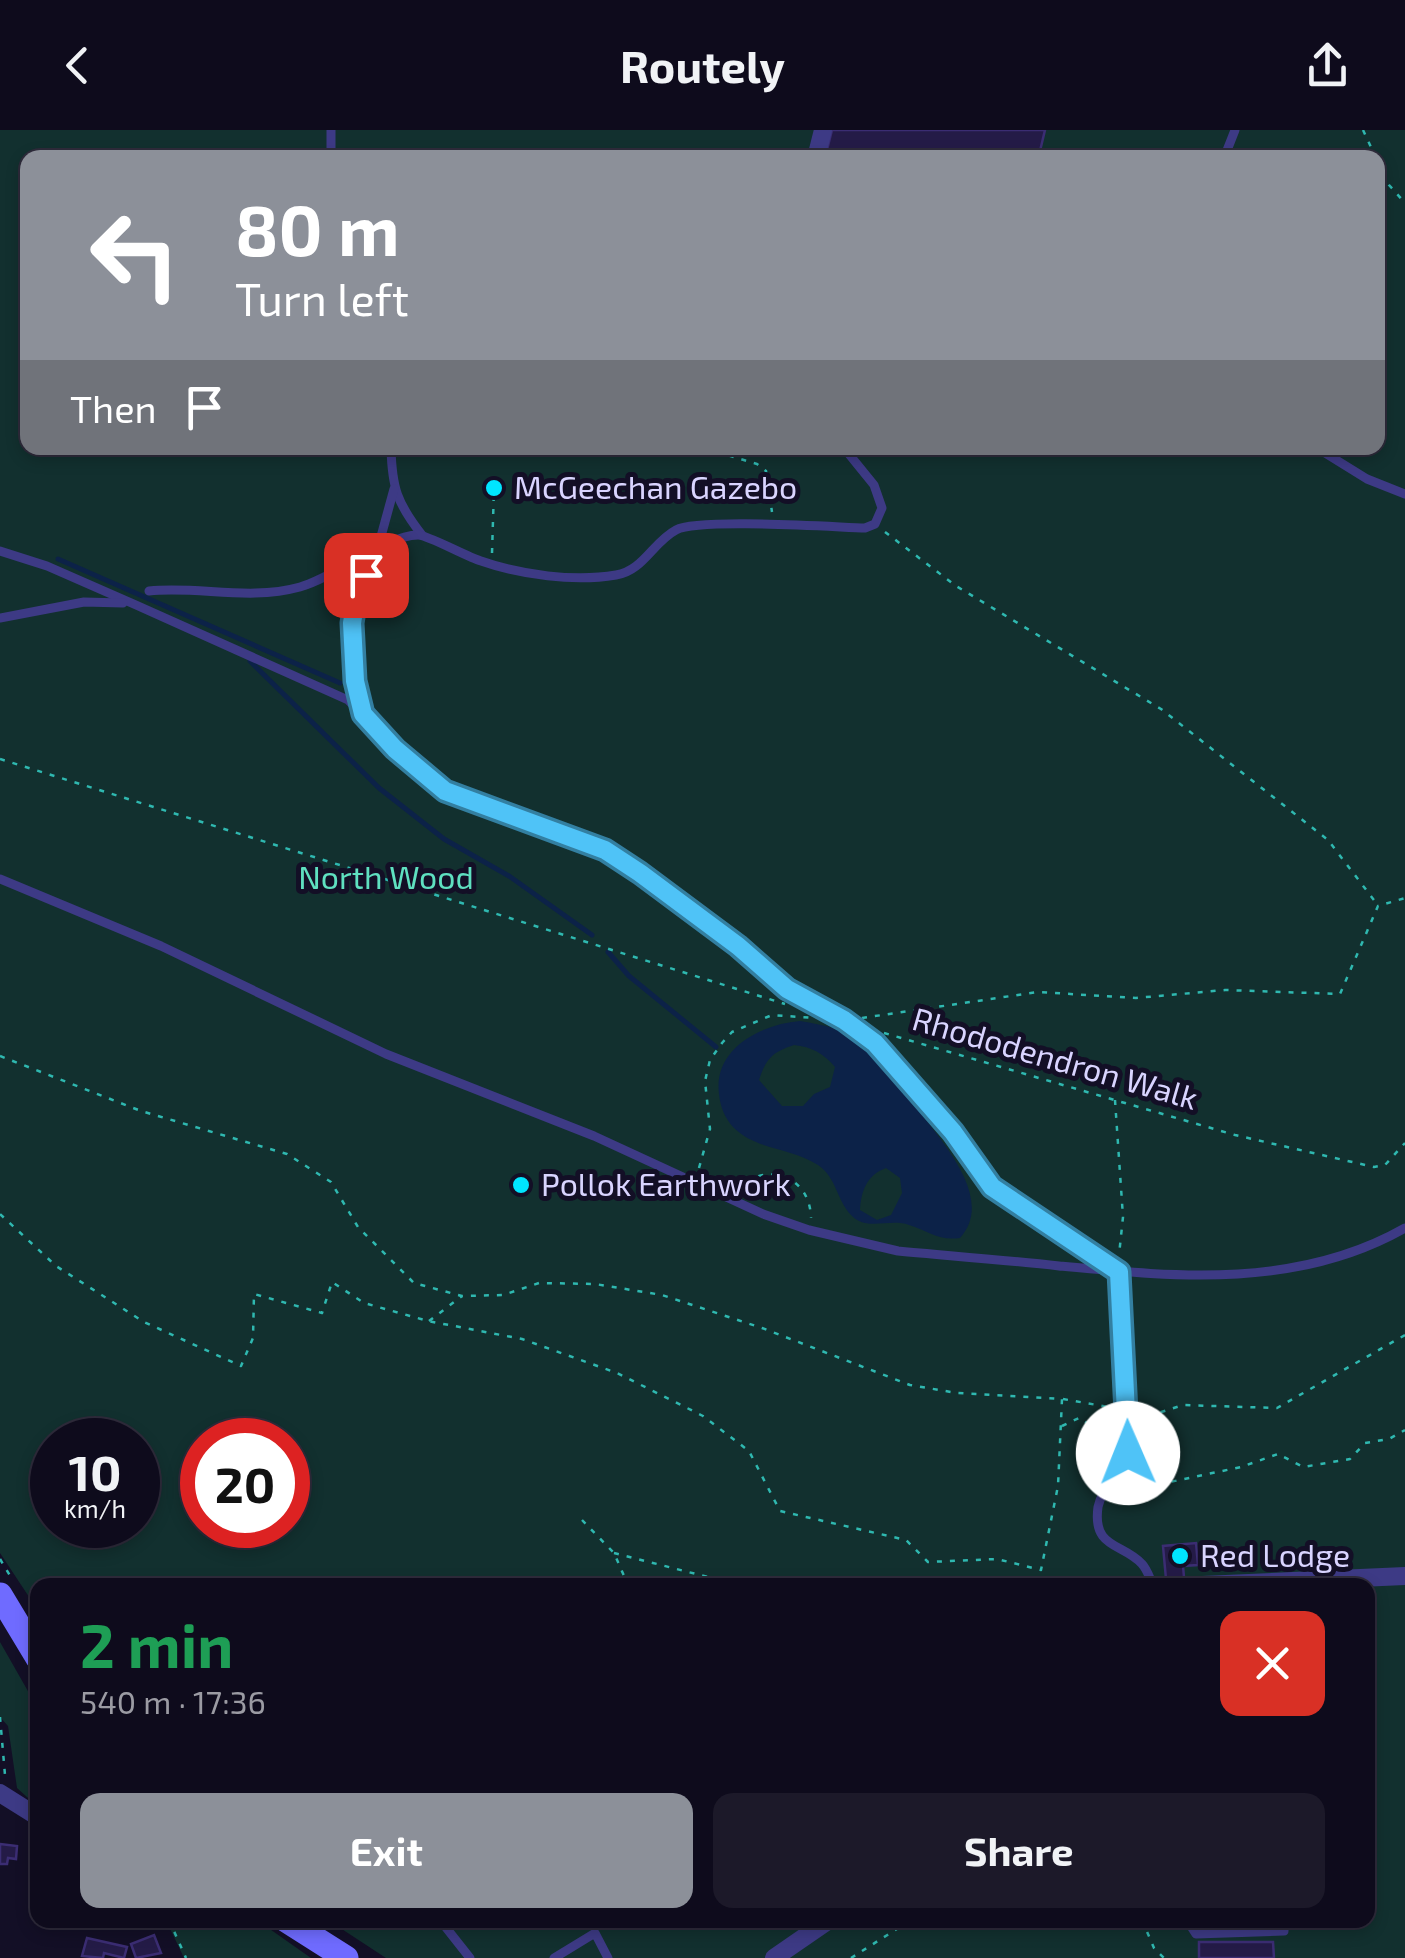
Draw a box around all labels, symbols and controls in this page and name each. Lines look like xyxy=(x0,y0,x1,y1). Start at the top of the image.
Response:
icon: back xyxy=(50,38,105,93)
text: Routely xyxy=(620,38,785,92)
icon: share xyxy=(1300,38,1355,93)
text: 80 m xyxy=(235,186,400,270)
icon: left xyxy=(70,190,200,320)
text: Turn left xyxy=(235,271,409,325)
icon: arrive xyxy=(177,380,232,435)
text: Then xyxy=(70,385,157,431)
place label: McGeechan Gazebo xyxy=(514,467,797,505)
marker: McGeechan Gazebo xyxy=(483,477,505,499)
pin xyxy=(324,533,409,618)
icon: arrive xyxy=(339,548,394,603)
park label: North Wood xyxy=(298,857,474,895)
street label: Rhododendron Walk xyxy=(909,998,1202,1116)
place label: Pollok Earthwork xyxy=(541,1164,791,1202)
marker: Pollok Earthwork xyxy=(510,1174,532,1196)
position arrow xyxy=(1076,1401,1180,1505)
speed limit sign: 20 xyxy=(180,1418,310,1548)
text: 10 xyxy=(68,1441,122,1501)
text: km/h xyxy=(64,1493,126,1523)
place label: Red Lodge xyxy=(1200,1535,1350,1573)
marker: Red Lodge xyxy=(1169,1545,1191,1567)
text: 2 min xyxy=(80,1608,233,1680)
button: close xyxy=(1220,1611,1325,1716)
text: 540 m · 17:36 xyxy=(80,1682,266,1720)
button: Exit xyxy=(80,1793,693,1908)
button: Share xyxy=(713,1793,1325,1908)

